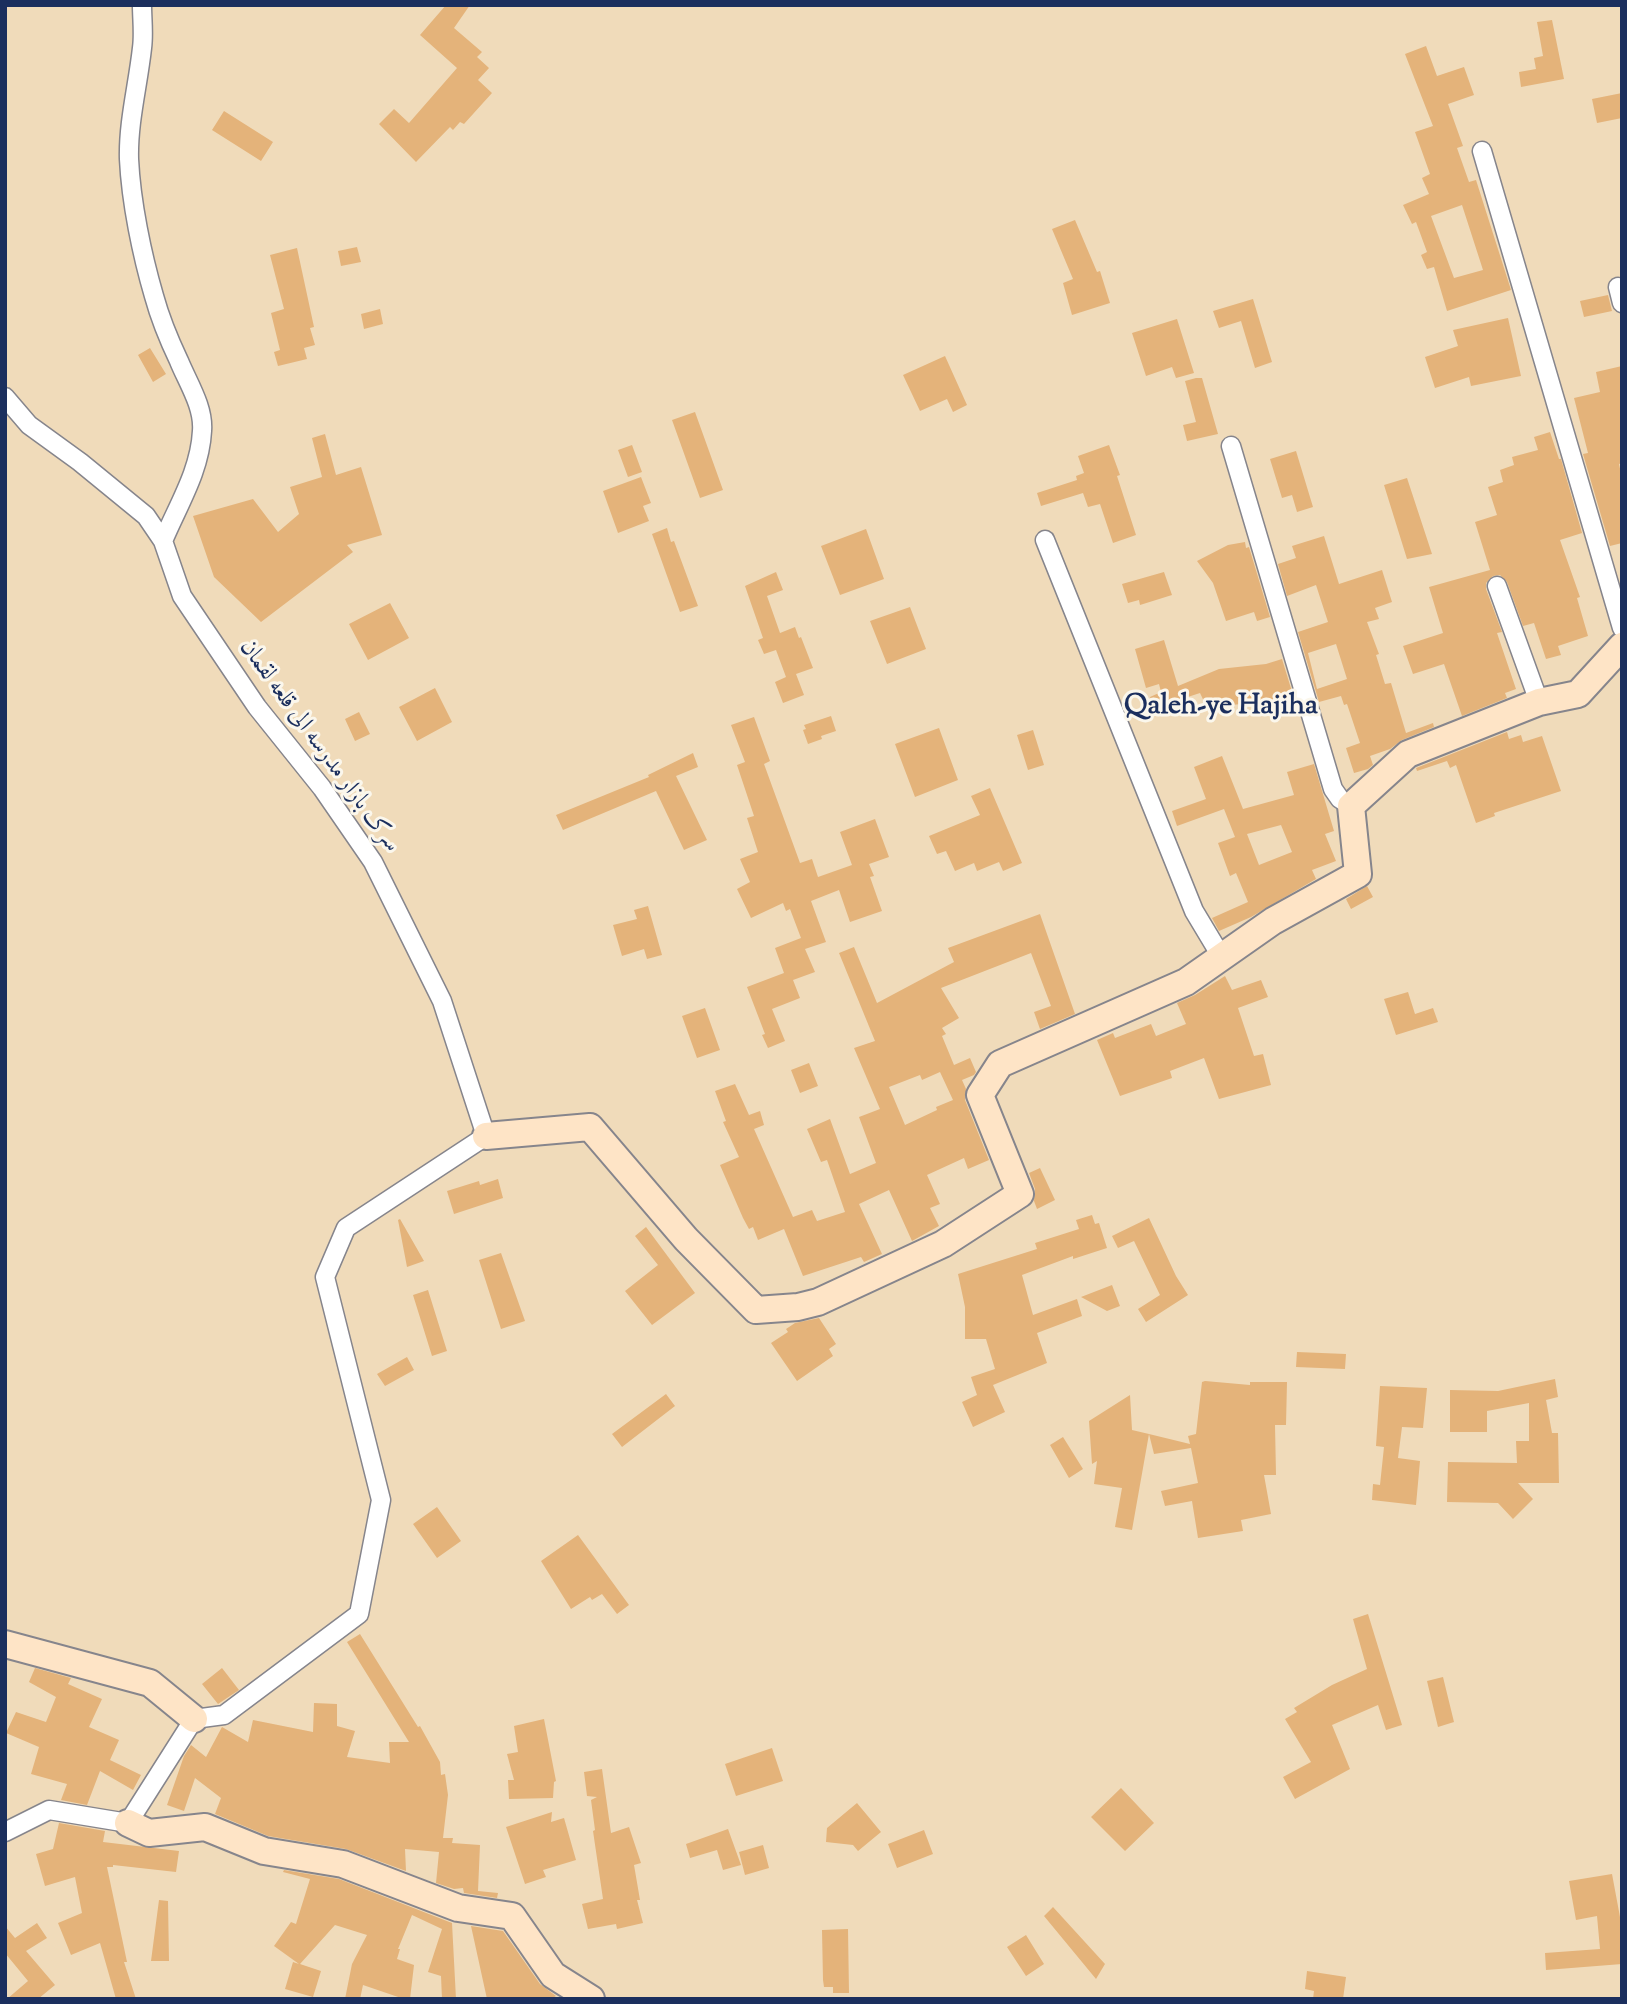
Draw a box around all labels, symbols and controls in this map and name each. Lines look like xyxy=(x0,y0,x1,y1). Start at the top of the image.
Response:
street label: سرک بازار مدرسه الی قلعه لقمان xyxy=(231,635,405,859)
district label: Qaleh-ye Hajiha xyxy=(1124,691,1318,725)

